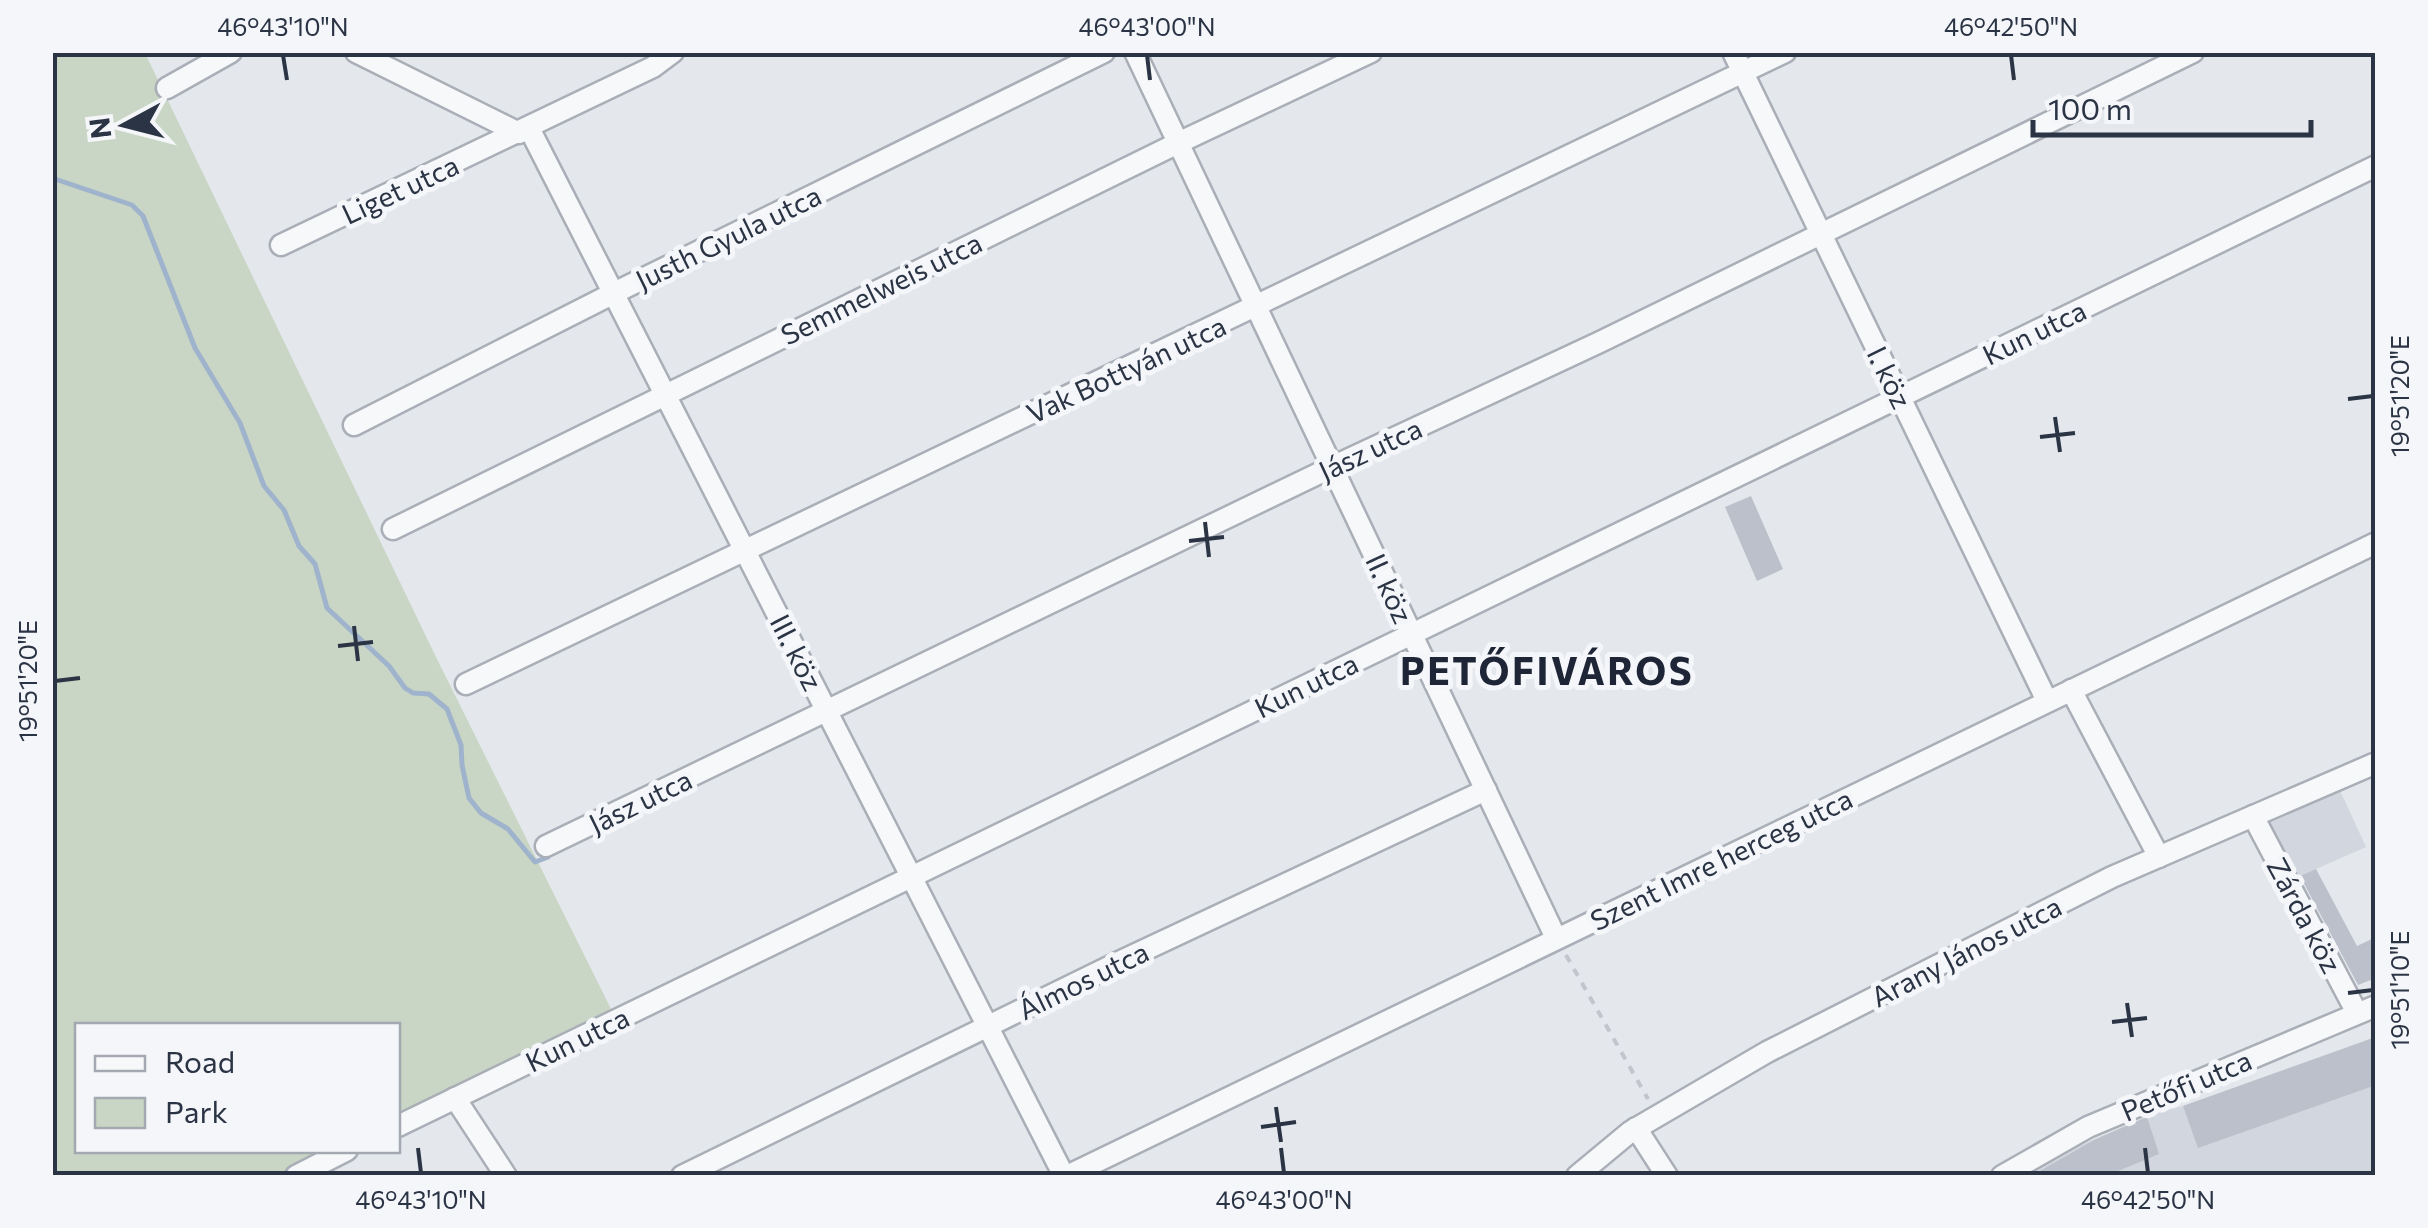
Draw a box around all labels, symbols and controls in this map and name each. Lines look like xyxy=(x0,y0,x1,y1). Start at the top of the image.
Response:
text: 46°43'10"N xyxy=(217,11,349,41)
text: 46°43'00"N xyxy=(1079,11,1215,41)
text: 46°42'50"N xyxy=(1944,11,2078,41)
north arrow xyxy=(75,75,175,175)
scale bar xyxy=(2033,75,2310,137)
text: 100 m xyxy=(2048,89,2132,126)
text: N xyxy=(81,116,117,141)
street label: Liget utca xyxy=(336,147,464,231)
street label: Justh Gyula utca xyxy=(630,177,826,297)
street label: Semmelweis utca xyxy=(775,225,987,351)
street label: Kun utca xyxy=(1977,292,2091,372)
street label: Vak Bottyán utca xyxy=(1021,308,1231,430)
text: 19°51'20"E xyxy=(2384,335,2414,457)
street label: I. köz xyxy=(1860,340,1920,414)
street label: Jász utca xyxy=(1313,410,1427,488)
street label: II. köz xyxy=(1359,548,1421,628)
street label: III. köz xyxy=(764,608,830,696)
text: 19°51'20"E xyxy=(12,620,42,742)
street label: Kun utca xyxy=(1249,645,1363,725)
district label: PETŐFIVÁROS xyxy=(1400,646,1694,693)
street label: Jász utca xyxy=(583,762,697,840)
street label: Szent Imre herceg utca xyxy=(1585,781,1857,937)
street label: Zárda köz xyxy=(2261,852,2349,978)
street label: Arany János utca xyxy=(1865,888,2067,1014)
text: 19°51'10"E xyxy=(2384,931,2414,1049)
street label: Álmos utca xyxy=(1012,934,1154,1026)
street label: Kun utca xyxy=(520,999,634,1079)
legend xyxy=(75,1023,400,1153)
text: Road xyxy=(165,1042,235,1079)
street label: Petőfi utca xyxy=(2116,1042,2256,1128)
text: Park xyxy=(165,1092,228,1129)
text: 46°43'10"N xyxy=(355,1184,487,1214)
text: 46°43'00"N xyxy=(1216,1184,1352,1214)
text: 46°42'50"N xyxy=(2081,1184,2215,1214)

